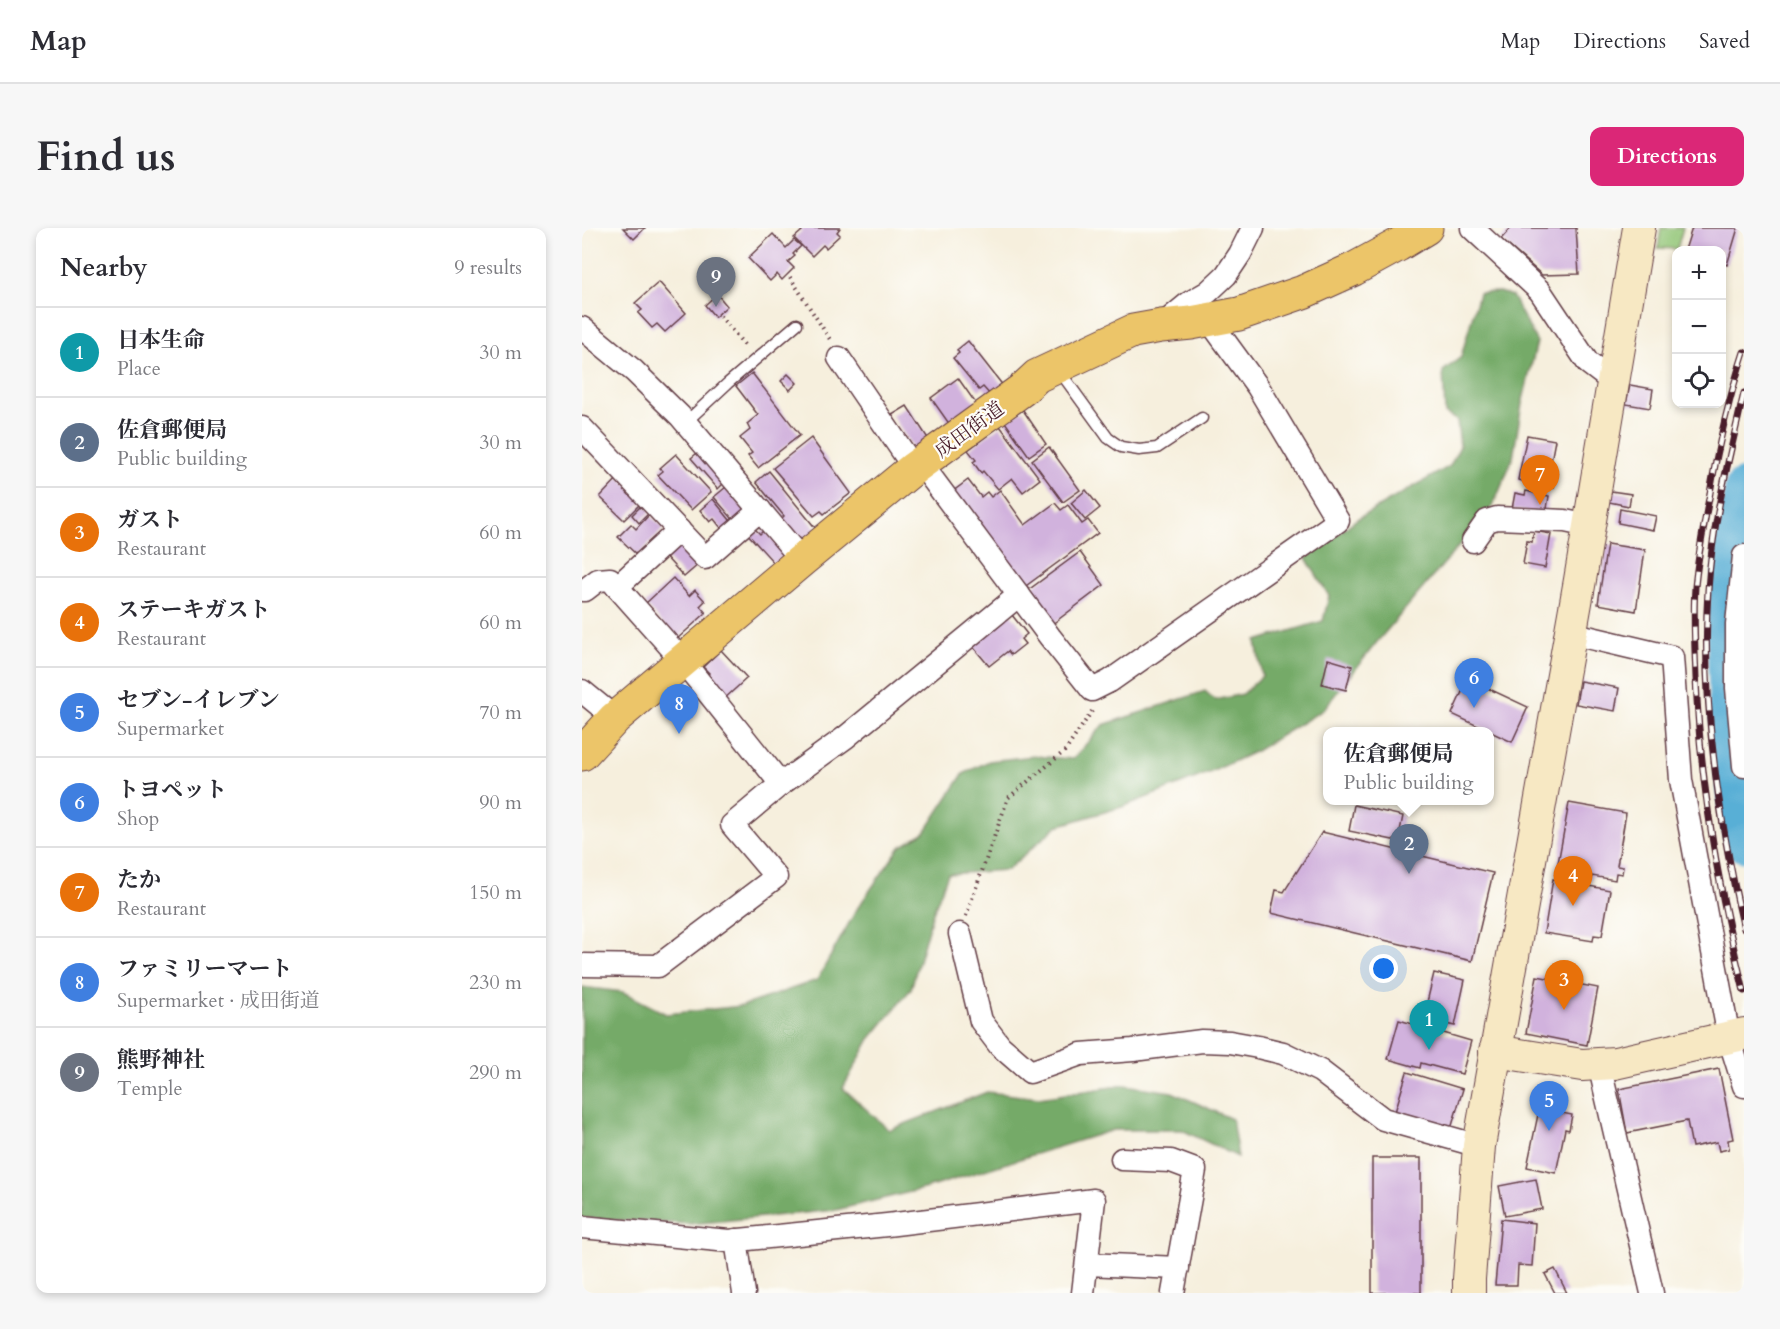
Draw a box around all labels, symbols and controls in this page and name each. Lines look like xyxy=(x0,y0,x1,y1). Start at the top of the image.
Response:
text: Map xyxy=(30,22,87,60)
text: Map xyxy=(1500,27,1540,56)
text: Directions xyxy=(1573,27,1666,56)
text: Saved xyxy=(1699,27,1750,56)
button: Directions xyxy=(1590,127,1744,186)
text: Find us xyxy=(36,128,176,185)
map controls xyxy=(1672,246,1726,408)
button: + xyxy=(1672,246,1726,300)
text: Nearby xyxy=(60,250,148,285)
text: 9 results xyxy=(454,254,522,281)
pin: 9 xyxy=(696,257,736,307)
button: − xyxy=(1672,300,1726,354)
text: 日本生命 xyxy=(117,325,205,355)
text: 1 xyxy=(74,339,85,366)
text: 30 m xyxy=(479,339,522,366)
button: locate xyxy=(1672,354,1726,408)
text: Place xyxy=(117,355,161,382)
street label: 成田街道 xyxy=(929,395,1010,464)
text: 佐倉郵便局 xyxy=(117,415,227,445)
text: 2 xyxy=(74,429,85,456)
text: 30 m xyxy=(479,429,522,456)
text: Public building xyxy=(117,445,247,472)
pin: 7 xyxy=(1520,456,1560,505)
text: ガスト xyxy=(117,505,183,535)
text: 3 xyxy=(74,519,85,546)
text: 60 m xyxy=(479,519,522,546)
text: Restaurant xyxy=(117,535,206,562)
text: ステーキガスト xyxy=(117,595,271,625)
text: 4 xyxy=(74,609,85,636)
text: 60 m xyxy=(479,609,522,636)
text: Restaurant xyxy=(117,625,206,652)
pin: 6 xyxy=(1454,658,1494,708)
pin: 8 xyxy=(660,684,698,734)
text: セブン-イレブン xyxy=(117,685,280,715)
text: 5 xyxy=(74,699,85,726)
text: 70 m xyxy=(479,699,522,726)
text: Supermarket xyxy=(117,715,224,742)
popup xyxy=(1323,727,1494,805)
text: 佐倉郵便局 xyxy=(1343,739,1454,769)
text: Public building xyxy=(1343,769,1474,796)
text: トヨペット xyxy=(117,775,227,805)
text: 6 xyxy=(74,789,85,816)
text: 90 m xyxy=(479,789,522,816)
text: Shop xyxy=(117,805,159,832)
pin: 2 xyxy=(1390,824,1428,874)
pin: 4 xyxy=(1554,856,1592,906)
text: たか xyxy=(117,865,161,895)
text: 7 xyxy=(74,879,85,906)
text: 150 m xyxy=(469,879,522,906)
text: Restaurant xyxy=(117,895,206,922)
text: ファミリーマート xyxy=(117,954,293,984)
your location xyxy=(1369,954,1398,983)
pin: 3 xyxy=(1544,960,1584,1010)
text: 8 xyxy=(74,969,85,996)
text: 230 m xyxy=(469,969,522,996)
text: Supermarket · 成田街道 xyxy=(117,987,320,1014)
pin: 1 xyxy=(1410,1000,1448,1050)
text: 熊野神社 xyxy=(117,1045,205,1075)
text: 9 xyxy=(74,1059,85,1086)
text: 290 m xyxy=(469,1059,522,1086)
text: Temple xyxy=(117,1075,182,1102)
pin: 5 xyxy=(1530,1082,1568,1131)

